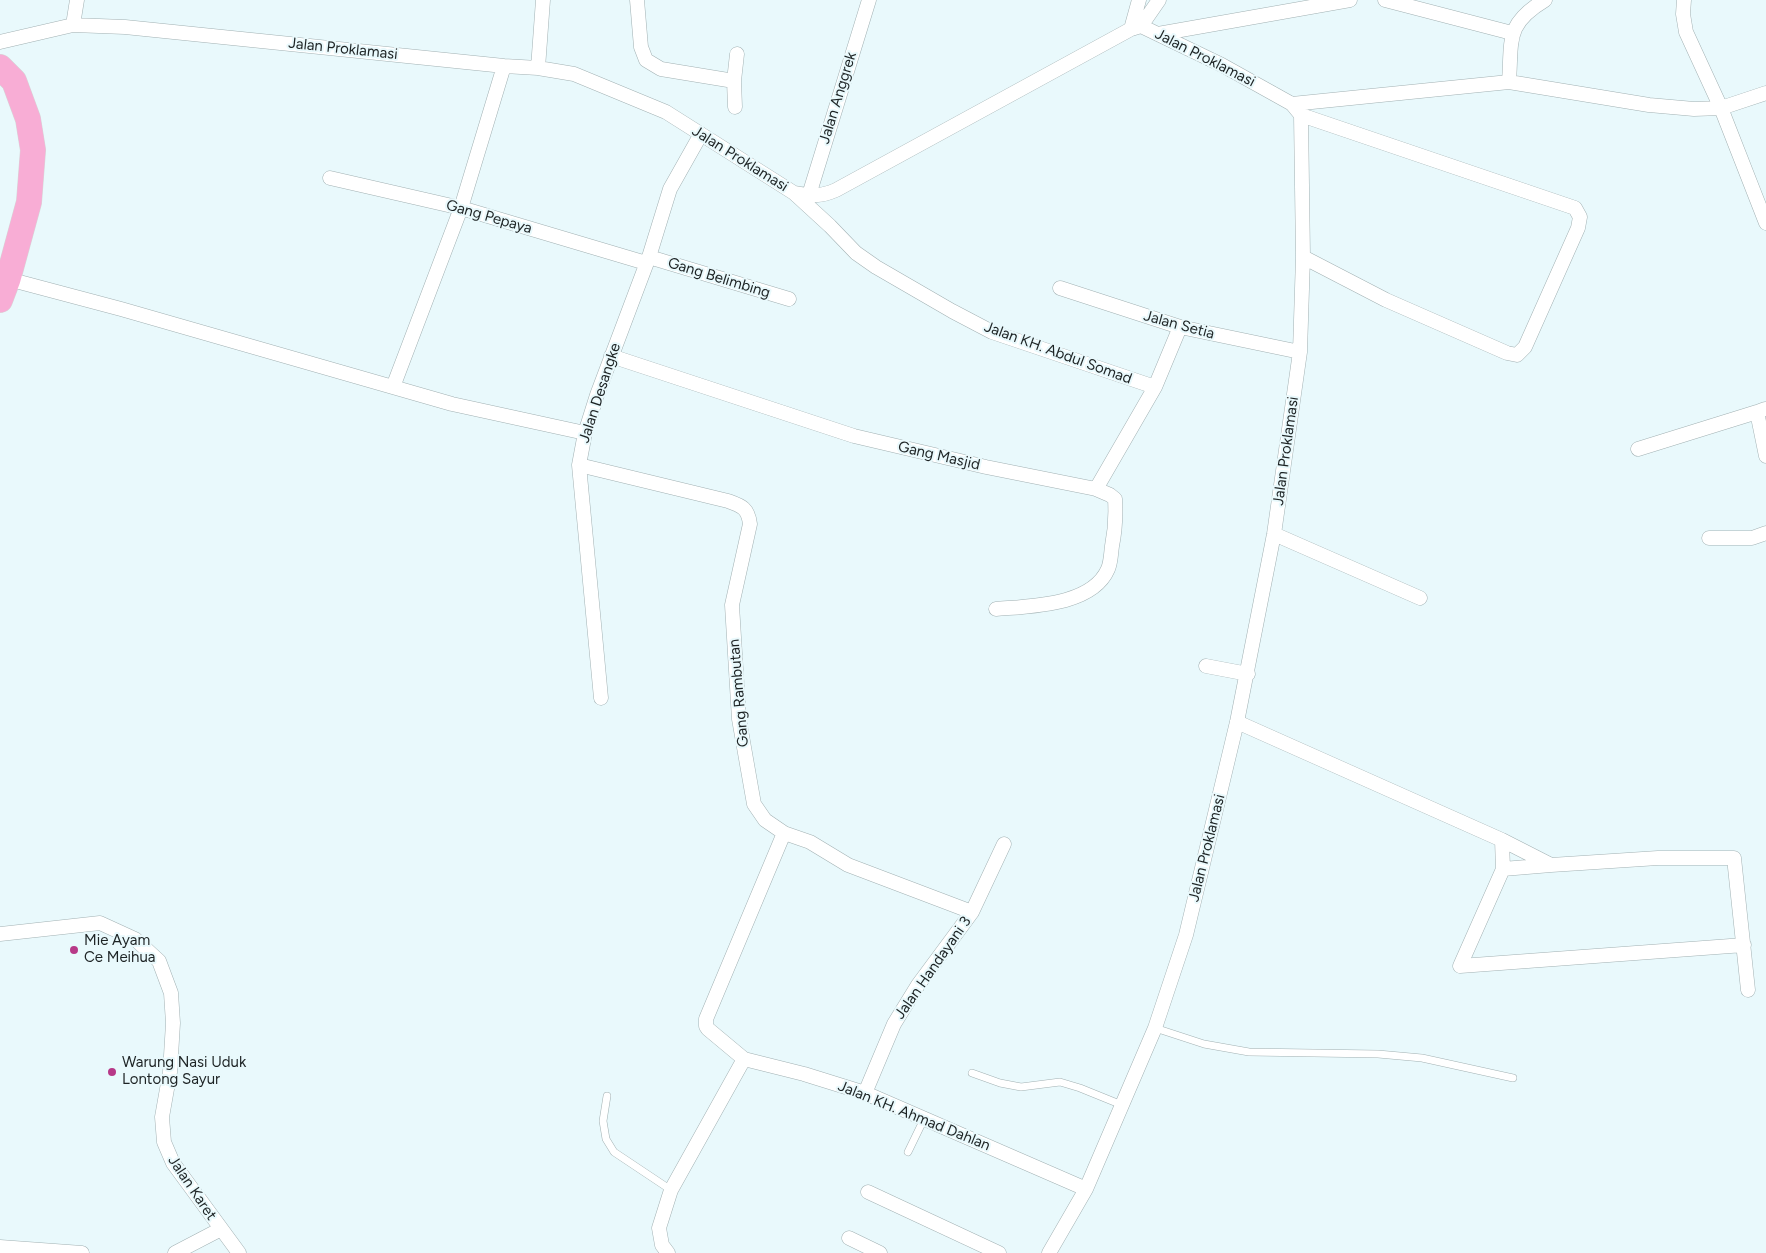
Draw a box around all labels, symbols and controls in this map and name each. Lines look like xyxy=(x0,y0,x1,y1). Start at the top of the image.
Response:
street label: Jalan Proklamasi xyxy=(1152,25,1258,91)
street label: Jalan Proklamasi xyxy=(287,34,399,64)
street label: Jalan Anggrek xyxy=(815,50,861,146)
street label: Jalan Proklamasi xyxy=(689,122,791,196)
street label: Gang Pepaya xyxy=(444,196,534,238)
street label: Gang Belimbing xyxy=(666,254,772,302)
street label: Jalan Setia xyxy=(1142,307,1216,343)
street label: Jalan KH. Abdul Somad xyxy=(982,318,1134,388)
street label: Jalan Desangke xyxy=(575,341,625,445)
street label: Jalan Proklamasi xyxy=(1269,395,1303,507)
street label: Gang Masjid xyxy=(896,438,982,474)
street label: Gang Rambutan xyxy=(725,638,753,748)
street label: Jalan Proklamasi xyxy=(1185,793,1229,903)
street label: Jalan Handayani 3 xyxy=(891,913,975,1023)
place label: Mie Ayam Ce Meihua xyxy=(84,932,155,967)
marker: Mie Ayam Ce Meihua xyxy=(68,944,80,956)
place label: Warung Nasi Uduk Lontong Sayur xyxy=(122,1054,246,1089)
marker: Warung Nasi Uduk Lontong Sayur xyxy=(106,1066,118,1078)
street label: Jalan KH. Ahmad Dahlan xyxy=(835,1077,993,1155)
street label: Jalan Karet xyxy=(164,1152,220,1224)

